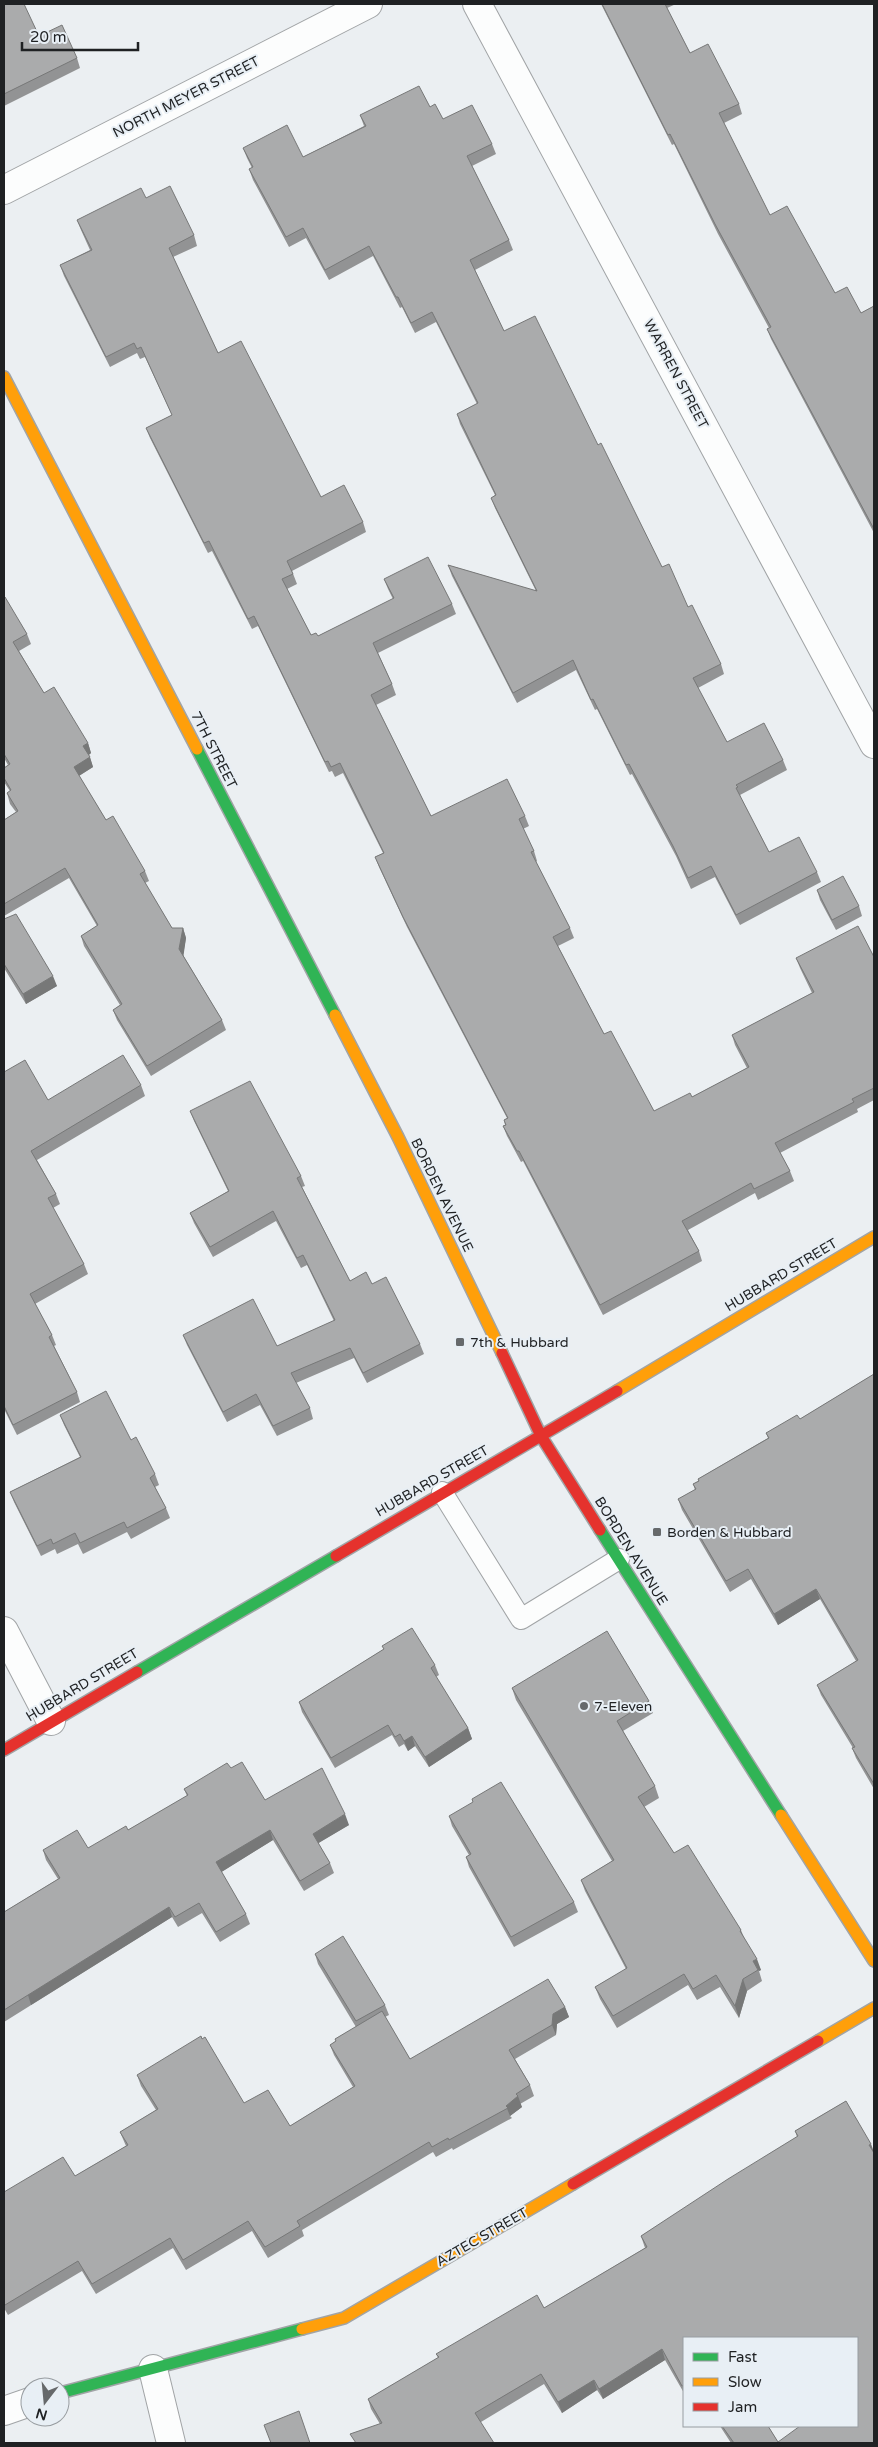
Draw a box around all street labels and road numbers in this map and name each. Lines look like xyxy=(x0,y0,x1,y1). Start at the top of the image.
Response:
street label: NORTH MEYER STREET xyxy=(110,52,263,141)
street label: WARREN STREET xyxy=(640,316,712,432)
street label: 7TH STREET xyxy=(187,708,241,792)
street label: BORDEN AVENUE xyxy=(407,1135,477,1255)
street label: HUBBARD STREET xyxy=(722,1234,841,1315)
street label: HUBBARD STREET xyxy=(372,1441,492,1520)
street label: BORDEN AVENUE xyxy=(591,1494,671,1608)
street label: HUBBARD STREET xyxy=(23,1644,142,1725)
street label: AZTEC STREET xyxy=(433,2204,531,2270)

